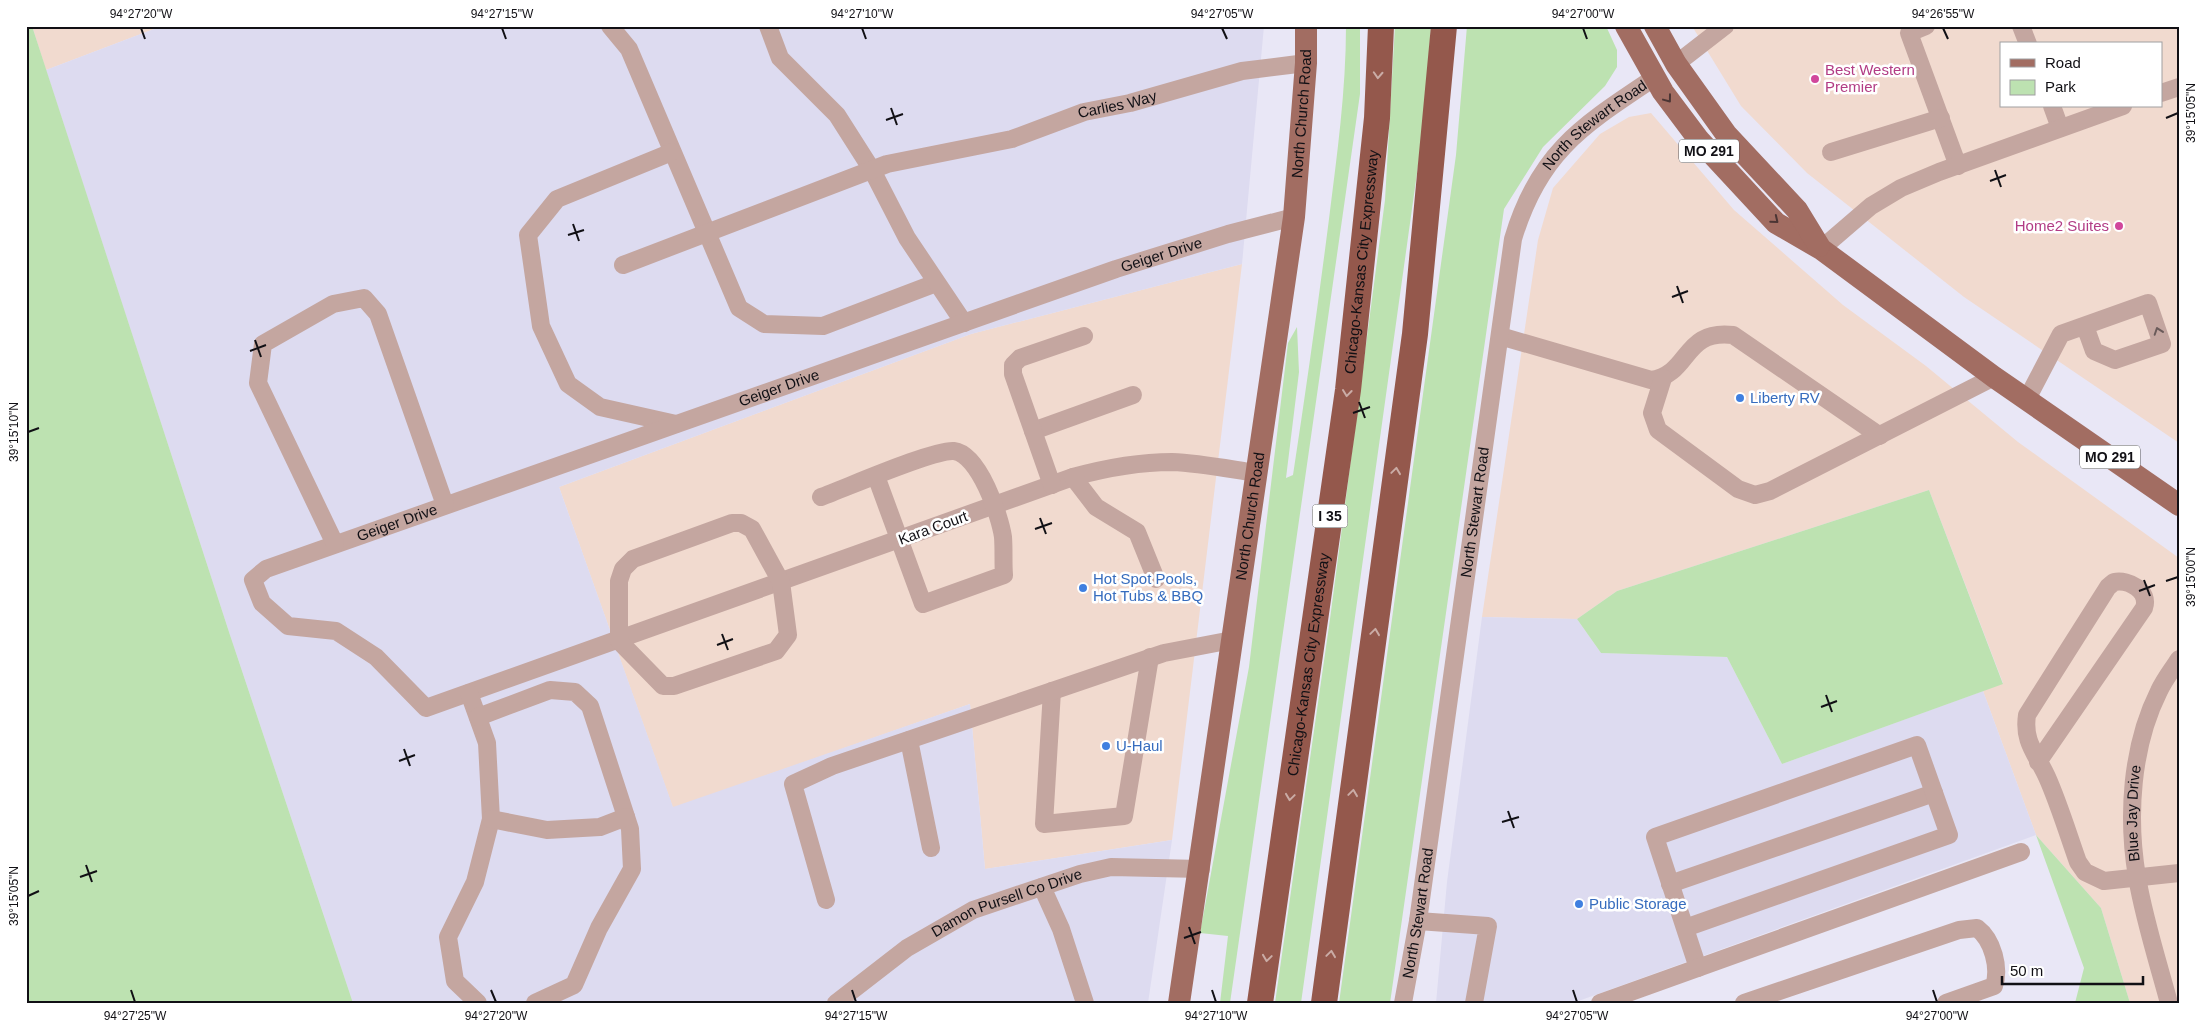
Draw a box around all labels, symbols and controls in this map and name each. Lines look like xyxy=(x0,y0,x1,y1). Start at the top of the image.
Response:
text: 94°27'20"W xyxy=(110,7,173,21)
text: 94°27'15"W xyxy=(471,7,534,21)
text: 94°27'10"W xyxy=(831,7,894,21)
text: 94°27'05"W xyxy=(1191,7,1254,21)
text: 94°27'00"W xyxy=(1552,7,1615,21)
text: 94°26'55"W xyxy=(1912,7,1975,21)
legend xyxy=(2000,42,2162,108)
street label: North Church Road xyxy=(1288,49,1314,179)
text: Road xyxy=(2045,54,2081,71)
place label: Best Western Premier xyxy=(1825,61,1915,95)
one-way arrow xyxy=(1373,71,1384,79)
marker: Best Western Premier xyxy=(1809,73,1821,85)
street label: North Stewart Road xyxy=(1538,76,1650,173)
text: Park xyxy=(2045,78,2076,95)
text: 39°15'05"N xyxy=(2184,83,2198,143)
street label: Carlies Way xyxy=(1075,87,1159,122)
one-way arrow xyxy=(1662,93,1671,103)
road number: MO 291 xyxy=(1679,140,1739,162)
street label: Chicago-Kansas City Expressway xyxy=(1341,149,1382,375)
one-way arrow xyxy=(1769,215,1778,223)
place label: Home2 Suites xyxy=(2015,217,2109,234)
marker: Home2 Suites xyxy=(2113,220,2125,232)
street label: Geiger Drive xyxy=(1119,234,1204,275)
one-way arrow xyxy=(2153,327,2163,335)
street label: Geiger Drive xyxy=(736,365,821,410)
place label: Liberty RV xyxy=(1750,389,1820,406)
one-way arrow xyxy=(1342,390,1353,398)
marker: Liberty RV xyxy=(1734,392,1746,404)
text: 39°15'10"N xyxy=(7,402,21,462)
street label: North Stewart Road xyxy=(1457,446,1492,579)
road number: MO 291 xyxy=(2080,446,2140,468)
street label: North Church Road xyxy=(1232,451,1268,581)
one-way arrow xyxy=(1391,467,1401,476)
street label: Geiger Drive xyxy=(354,500,439,544)
road number: I 35 xyxy=(1312,504,1348,528)
street label: Kara Court xyxy=(896,507,971,548)
text: 39°15'00"N xyxy=(2184,547,2198,607)
street label: Chicago-Kansas City Expressway xyxy=(1284,551,1333,777)
place label: Hot Spot Pools, Hot Tubs & BBQ xyxy=(1093,570,1203,604)
marker: Hot Spot Pools, Hot Tubs & BBQ xyxy=(1077,582,1089,594)
one-way arrow xyxy=(1369,628,1379,637)
place label: U-Haul xyxy=(1116,737,1163,754)
marker: U-Haul xyxy=(1100,740,1112,752)
street label: Blue Jay Drive xyxy=(2123,764,2144,863)
one-way arrow xyxy=(1347,789,1358,797)
one-way arrow xyxy=(1285,792,1295,801)
street label: North Stewart Road xyxy=(1399,847,1436,980)
street label: Damon Pursell Co Drive xyxy=(928,865,1084,940)
text: 39°15'05"N xyxy=(7,866,21,926)
place label: Public Storage xyxy=(1589,895,1687,912)
marker: Public Storage xyxy=(1573,898,1585,910)
one-way arrow xyxy=(1325,950,1336,958)
one-way arrow xyxy=(1262,953,1272,962)
scale bar xyxy=(2002,954,2144,986)
text: 50 m xyxy=(2010,962,2043,979)
text: 94°27'25"W xyxy=(104,1009,167,1023)
text: 94°27'20"W xyxy=(465,1009,528,1023)
text: 94°27'15"W xyxy=(825,1009,888,1023)
text: 94°27'10"W xyxy=(1185,1009,1248,1023)
text: 94°27'05"W xyxy=(1546,1009,1609,1023)
text: 94°27'00"W xyxy=(1906,1009,1969,1023)

